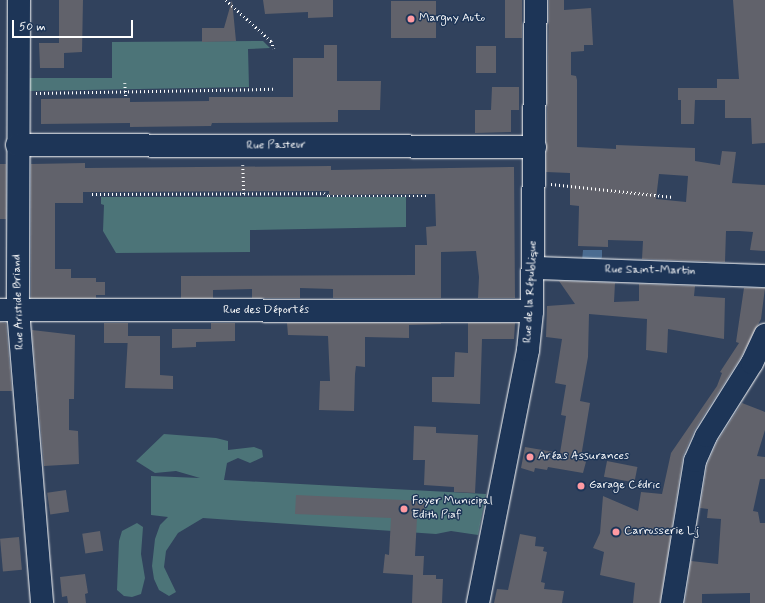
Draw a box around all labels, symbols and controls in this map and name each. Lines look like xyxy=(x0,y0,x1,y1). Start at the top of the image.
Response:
scale bar xyxy=(14,12,135,38)
place label: Margny Auto xyxy=(419,12,485,26)
marker: Margny Auto xyxy=(406,14,416,24)
text: 50 m xyxy=(19,19,46,35)
street label: Rue Pasteur xyxy=(247,138,305,154)
street label: Rue de la République xyxy=(521,241,541,343)
street label: Rue Aristide Briand xyxy=(10,253,28,351)
street label: Rue Saint-Martin xyxy=(605,263,695,279)
street label: Rue des Déportés xyxy=(223,304,309,318)
place label: Aréas Assurances xyxy=(538,450,629,464)
marker: Aréas Assurances xyxy=(525,452,535,462)
place label: Garage Cédric xyxy=(589,479,660,493)
marker: Garage Cédric xyxy=(576,481,586,491)
place label: Foyer Municipal Edith Piaf xyxy=(412,495,491,523)
marker: Foyer Municipal Edith Piaf xyxy=(399,504,409,514)
place label: Carrosserie Lj xyxy=(624,525,699,539)
marker: Carrosserie Lj xyxy=(611,527,621,537)

